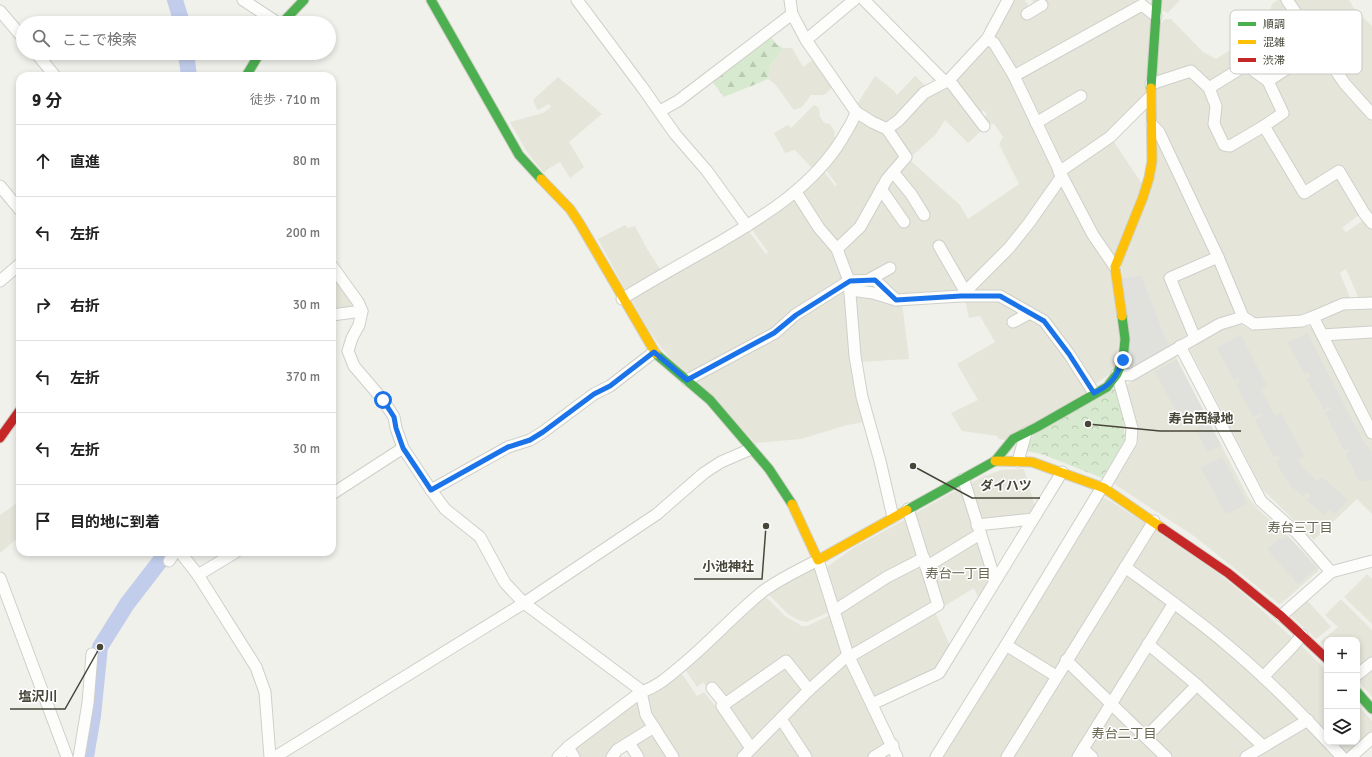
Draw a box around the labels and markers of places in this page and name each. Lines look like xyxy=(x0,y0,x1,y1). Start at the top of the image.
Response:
callout: 寿台西緑地 xyxy=(1160,406,1241,431)
callout: ダイハツ xyxy=(972,473,1040,498)
callout: 小池神社 xyxy=(694,554,762,579)
callout: 塩沢川 xyxy=(10,684,65,709)

